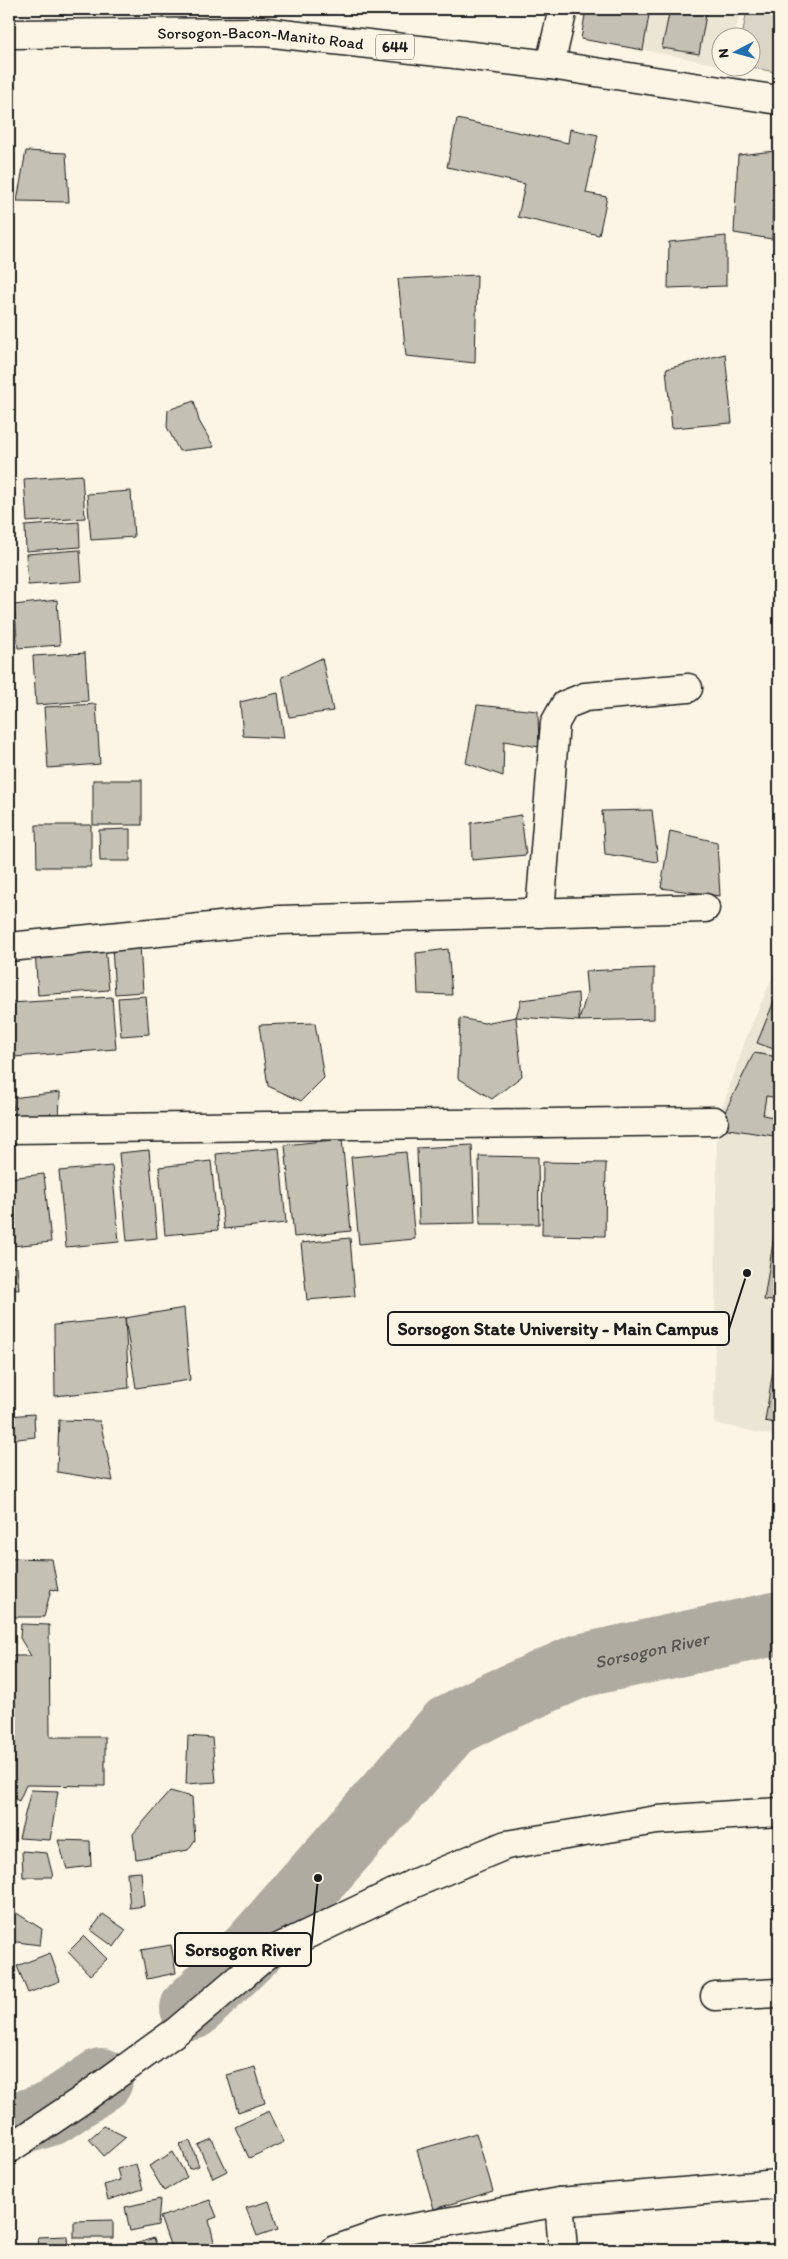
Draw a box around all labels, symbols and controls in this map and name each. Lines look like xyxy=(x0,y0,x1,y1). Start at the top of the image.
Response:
street label: Sorsogon-Bacon-Manito Road xyxy=(157,23,365,53)
north arrow xyxy=(710,28,760,78)
road number: 644 xyxy=(376,34,414,60)
text: N xyxy=(715,48,733,59)
callout: Sorsogon State University - Main Campus xyxy=(388,1312,729,1345)
text: Sorsogon State University - Main Campus xyxy=(398,1318,719,1340)
water label: Sorsogon River xyxy=(593,1627,712,1673)
callout: Sorsogon River xyxy=(175,1933,311,1966)
text: Sorsogon River xyxy=(185,1939,302,1961)

